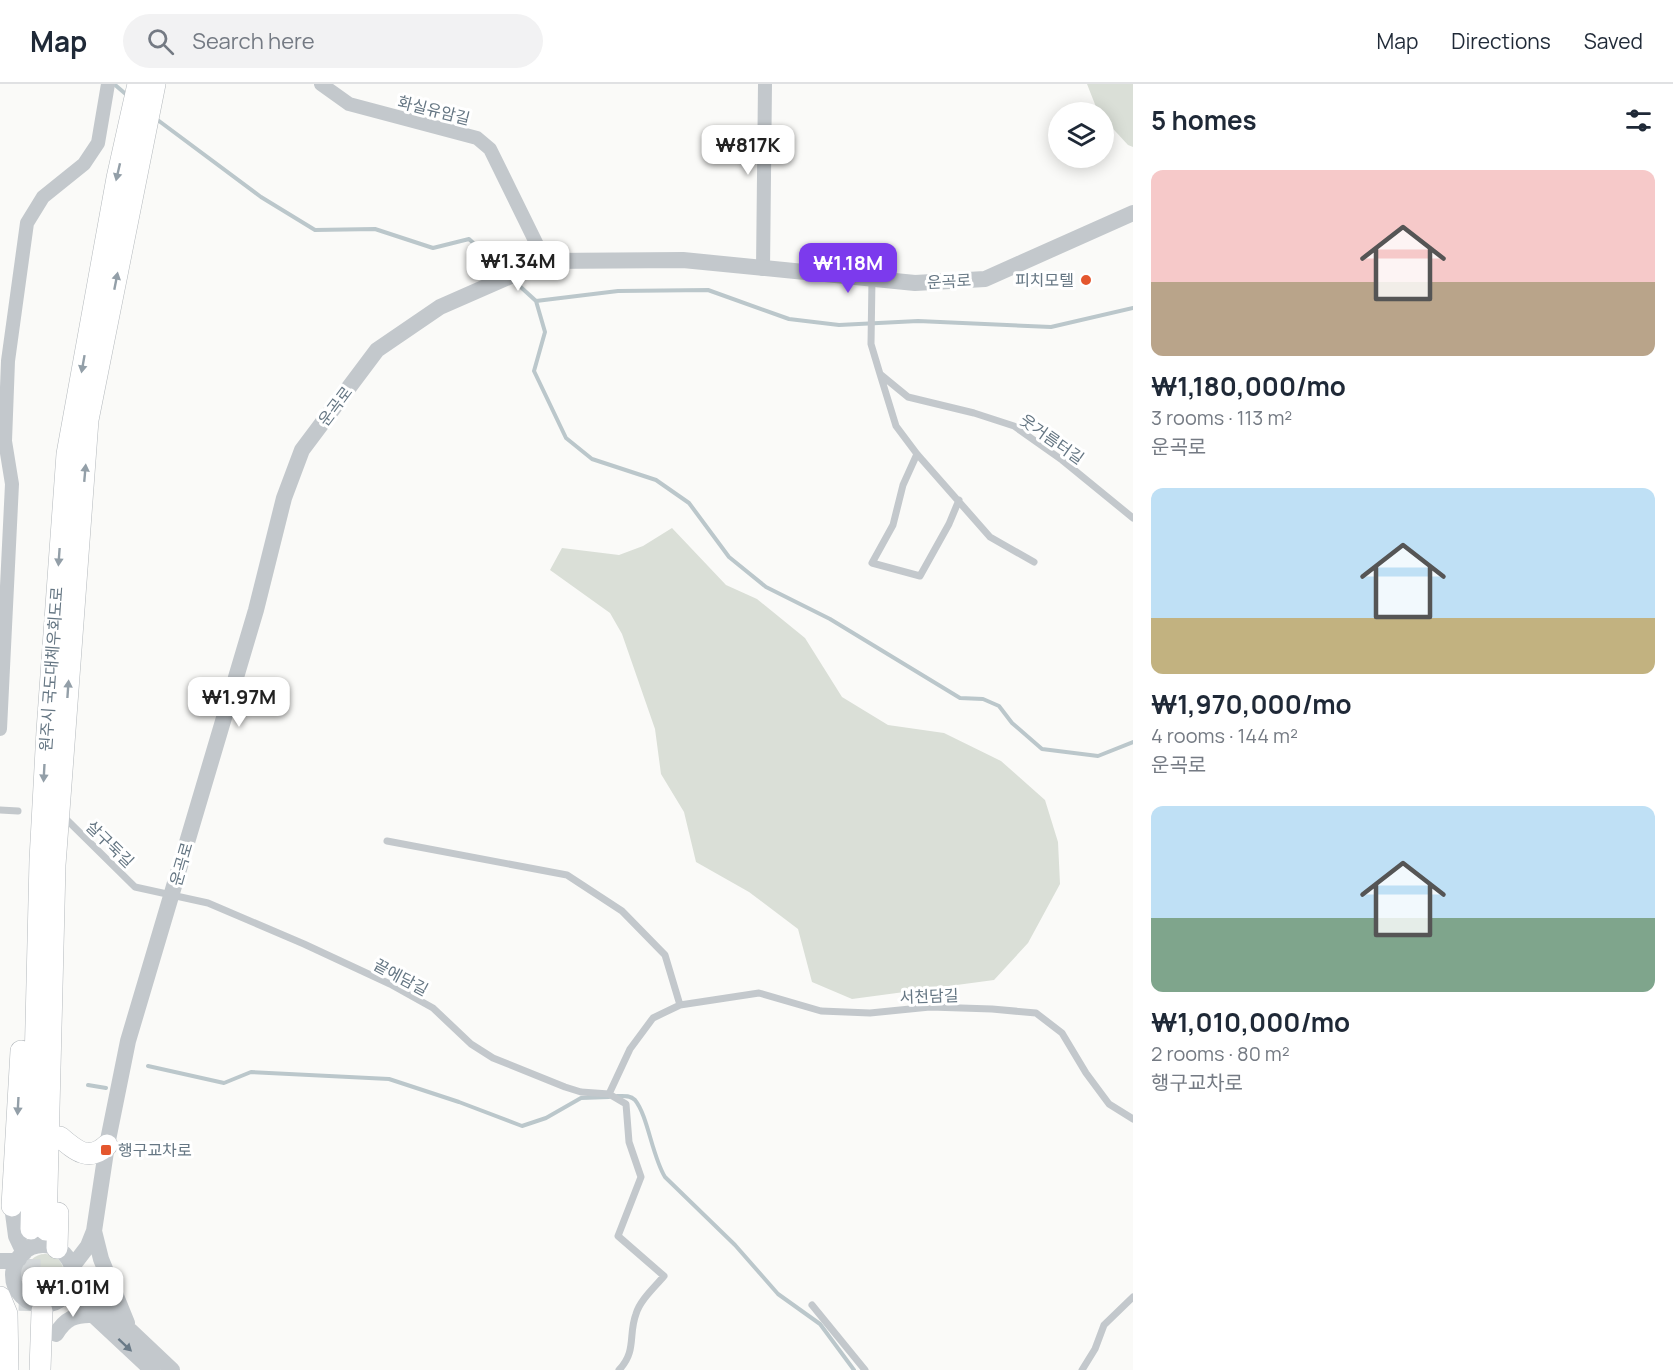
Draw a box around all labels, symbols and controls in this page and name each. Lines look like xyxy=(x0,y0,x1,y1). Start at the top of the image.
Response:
search box xyxy=(123,14,543,68)
text: Map xyxy=(30,22,87,60)
icon: search xyxy=(144,25,177,58)
text: Search here xyxy=(192,26,315,56)
text: Map xyxy=(1377,27,1418,55)
text: Directions xyxy=(1451,27,1551,55)
text: Saved xyxy=(1584,27,1643,55)
street label: 화실유암길 xyxy=(396,90,472,130)
map controls xyxy=(1048,102,1114,168)
button: layers xyxy=(1048,102,1114,168)
text: 5 homes xyxy=(1151,102,1257,138)
icon: filters xyxy=(1622,104,1655,137)
pin: ₩817K xyxy=(706,125,790,176)
text: ₩817K xyxy=(716,131,780,158)
one-way arrow xyxy=(113,163,122,182)
icon: home xyxy=(1349,209,1457,317)
pin: ₩1.34M xyxy=(469,241,567,292)
pin: ₩1.18M xyxy=(799,243,897,294)
text: ₩1.34M xyxy=(480,247,556,274)
text: ₩1.18M xyxy=(813,249,883,276)
street label: 운곡로 xyxy=(926,269,972,293)
place label: 피치모텔 xyxy=(1015,269,1074,291)
one-way arrow xyxy=(112,271,121,290)
marker: 피치모텔 xyxy=(1079,273,1093,287)
one-way arrow xyxy=(78,355,87,374)
text: ₩1,180,000/mo xyxy=(1151,368,1346,404)
street label: 운곡로 xyxy=(313,382,357,430)
text: 3 rooms · 113 m² xyxy=(1151,404,1292,431)
street label: 웃거름터길 xyxy=(1016,409,1088,469)
text: 운곡로 xyxy=(1151,433,1206,460)
one-way arrow xyxy=(80,464,90,483)
icon: home xyxy=(1349,527,1457,635)
one-way arrow xyxy=(54,548,64,567)
street label: 원주시 국도대체우회도로 xyxy=(34,586,68,752)
pin: ₩1.97M xyxy=(190,677,288,728)
one-way arrow xyxy=(63,679,73,698)
text: ₩1.97M xyxy=(202,683,276,710)
text: ₩1,970,000/mo xyxy=(1151,686,1352,722)
text: 4 rooms · 144 m² xyxy=(1151,722,1298,749)
text: 운곡로 xyxy=(1151,751,1206,778)
one-way arrow xyxy=(40,763,49,782)
street label: 살구둑길 xyxy=(81,816,139,872)
street label: 운곡로 xyxy=(164,839,198,888)
icon: home xyxy=(1349,845,1457,953)
street label: 끝에담길 xyxy=(370,953,432,1001)
street label: 서천담길 xyxy=(899,984,959,1008)
text: ₩1,010,000/mo xyxy=(1151,1004,1350,1040)
text: 2 rooms · 80 m² xyxy=(1151,1040,1290,1067)
text: 행구교차로 xyxy=(1151,1069,1243,1096)
one-way arrow xyxy=(14,1096,23,1115)
place label: 행구교차로 xyxy=(118,1139,192,1161)
marker: 행구교차로 xyxy=(99,1143,113,1157)
pin: ₩1.01M xyxy=(24,1267,122,1318)
text: ₩1.01M xyxy=(36,1273,110,1300)
one-way arrow xyxy=(118,1338,133,1352)

